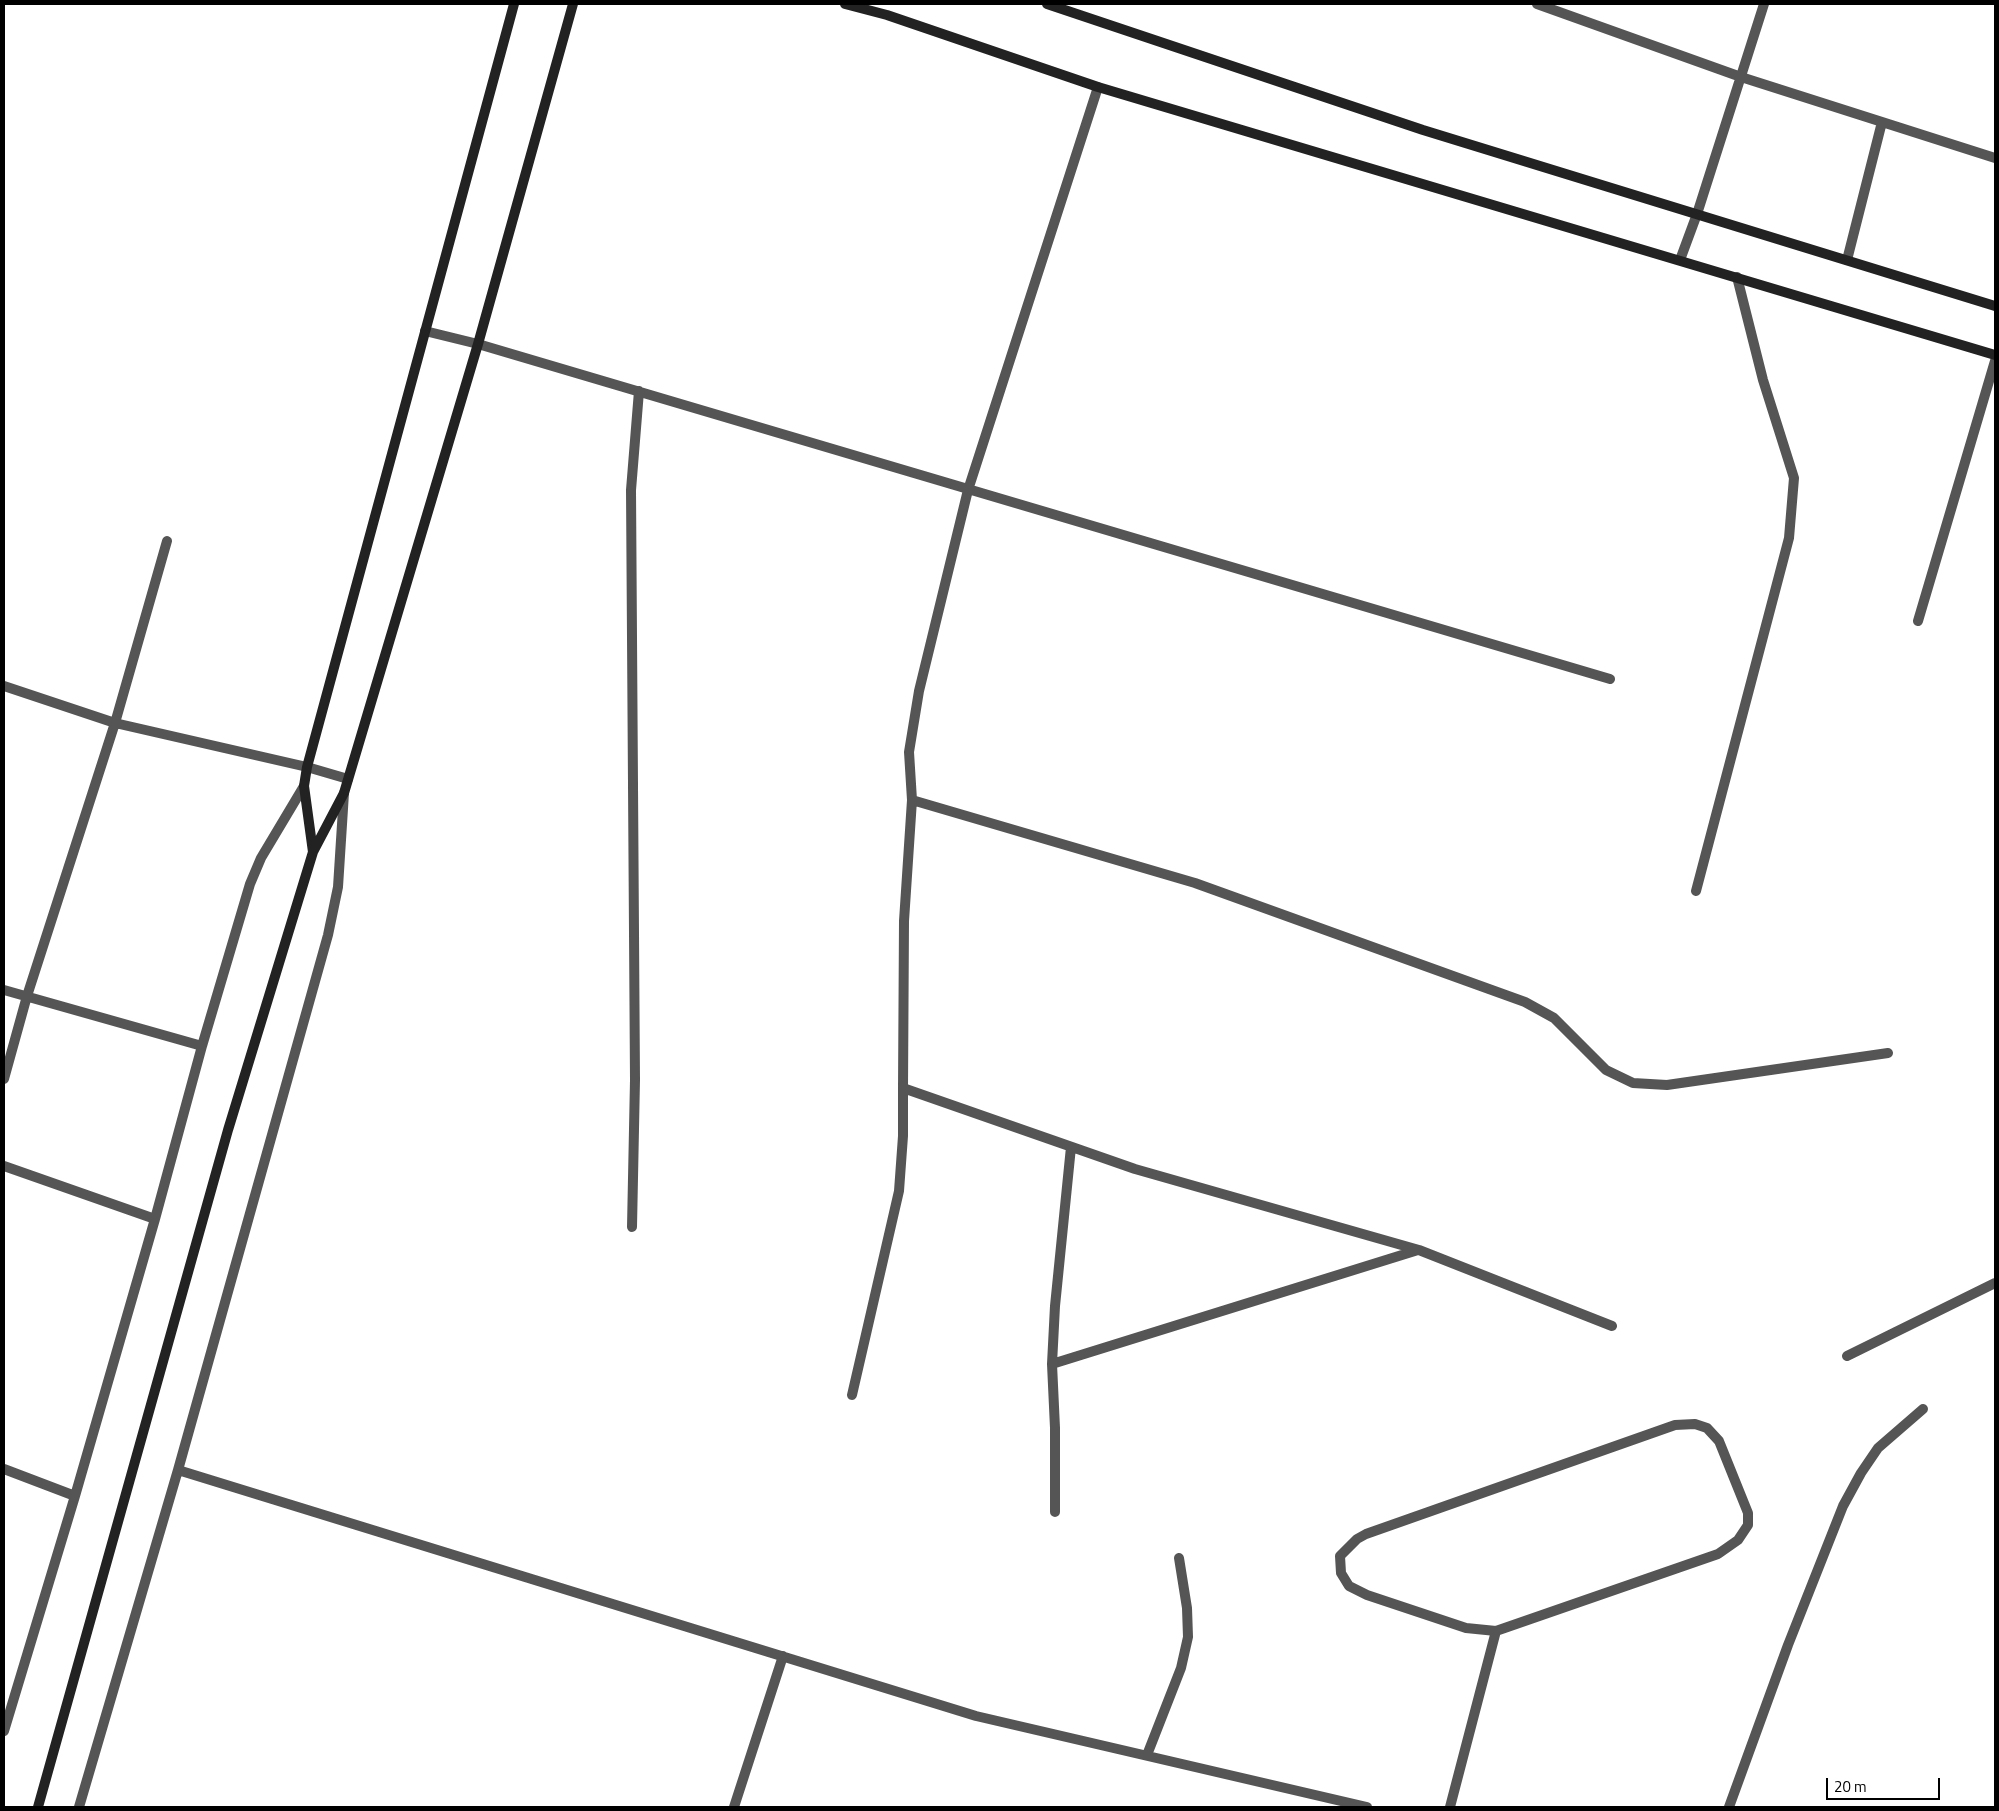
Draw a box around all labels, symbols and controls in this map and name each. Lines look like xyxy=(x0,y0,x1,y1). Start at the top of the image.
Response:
scale bar xyxy=(1829,1768,1943,1800)
text: 20 m xyxy=(1834,1775,1867,1798)

